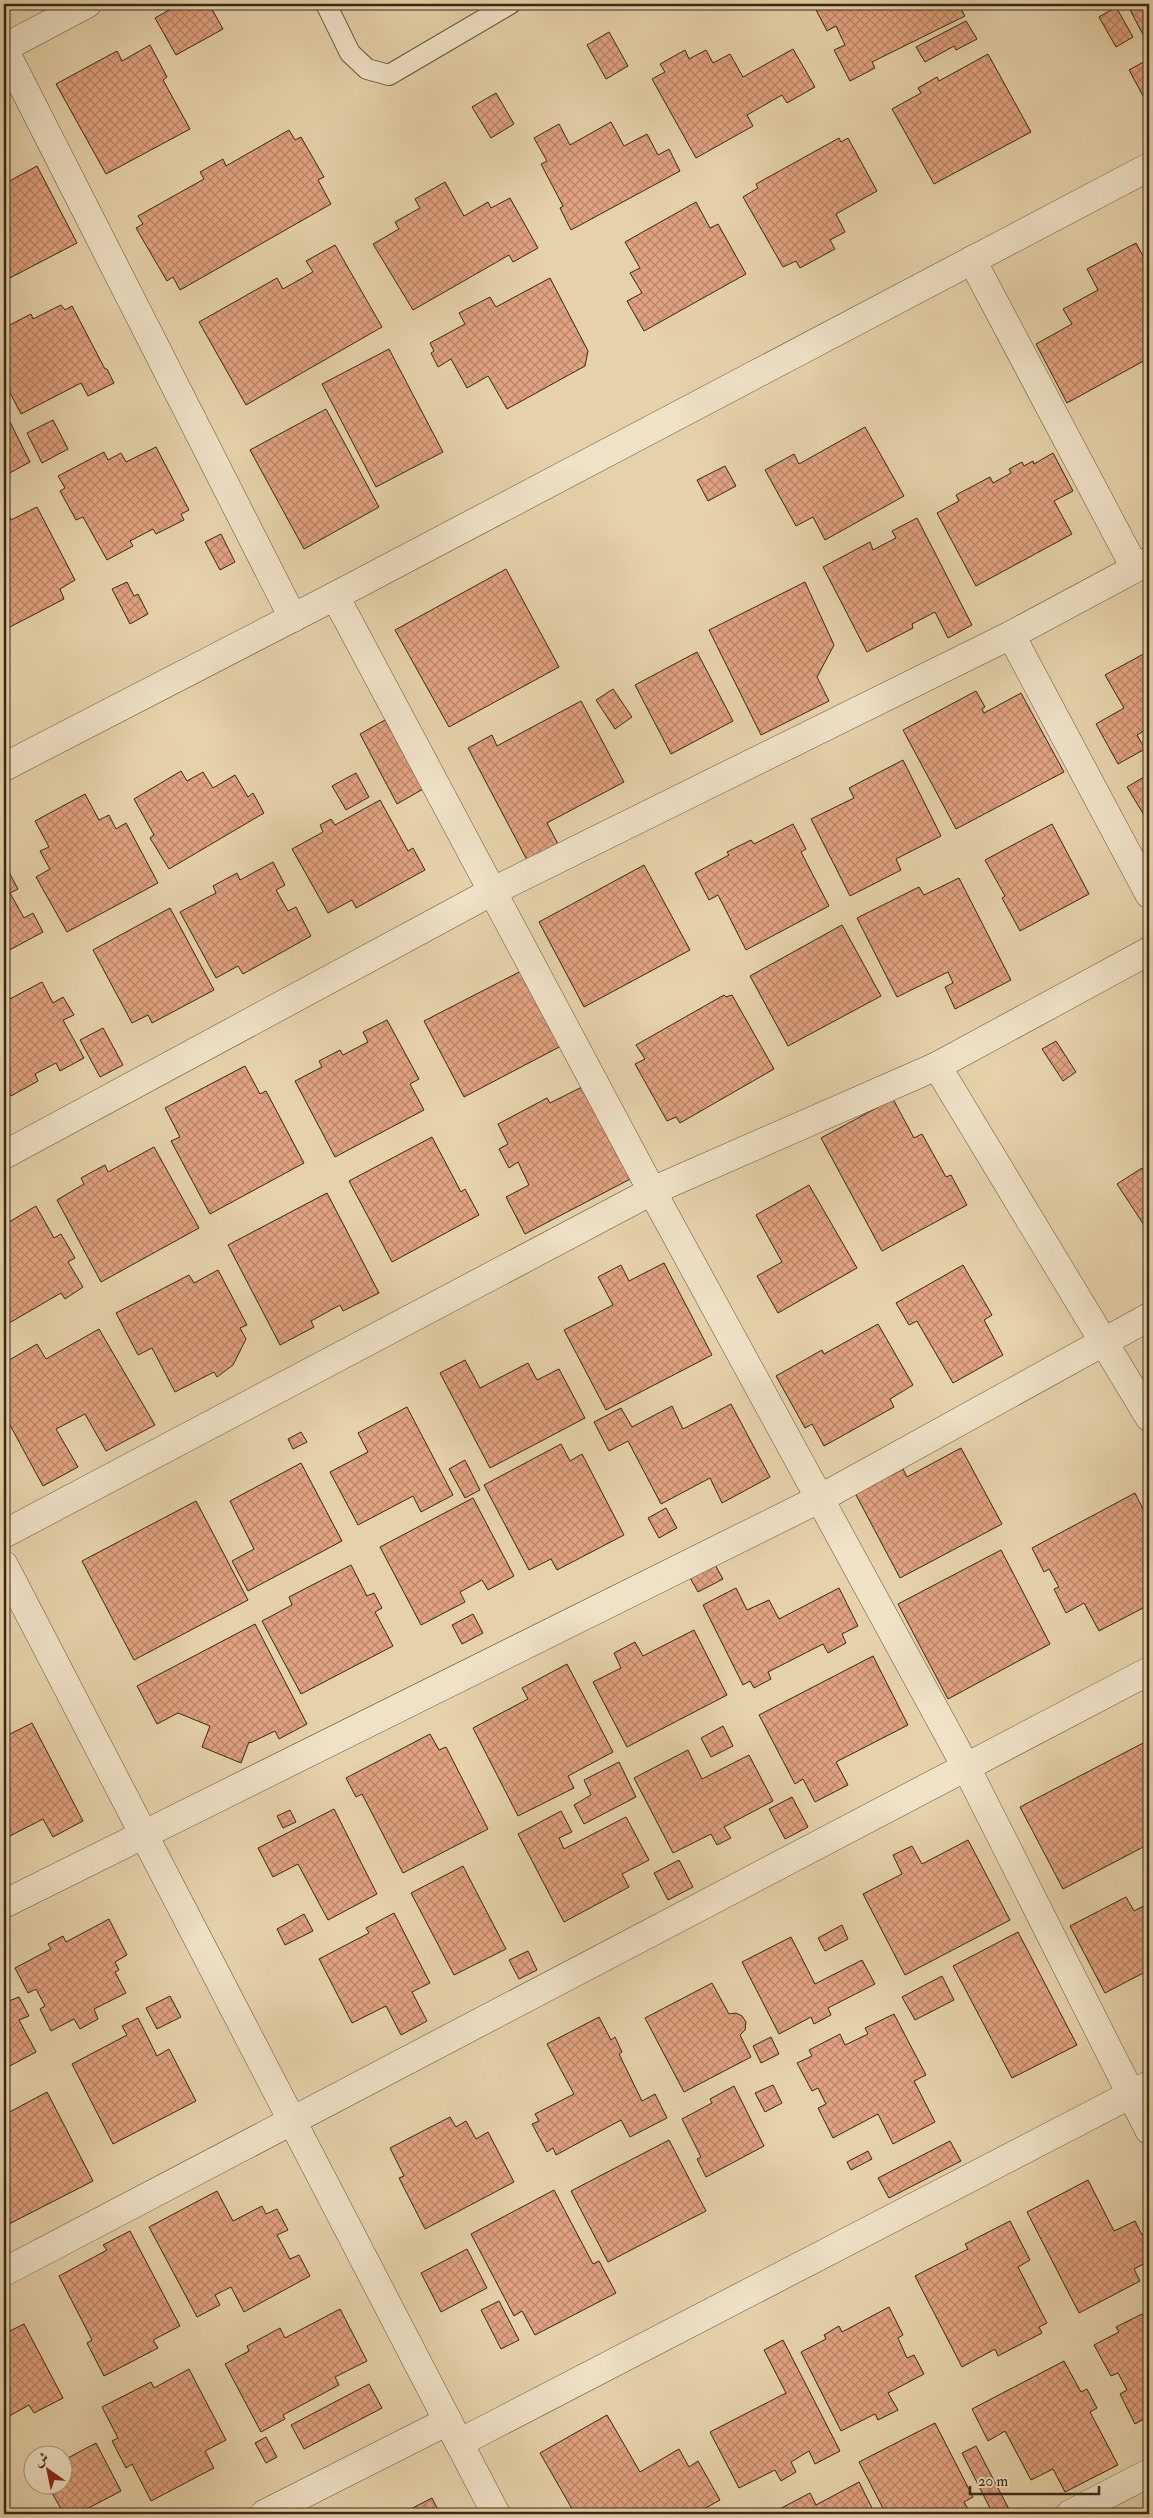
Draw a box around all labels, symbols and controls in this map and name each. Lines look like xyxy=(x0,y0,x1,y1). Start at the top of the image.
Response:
north arrow xyxy=(22,2446,72,2496)
text: ش xyxy=(31,2449,52,2470)
scale bar xyxy=(970,2463,1099,2495)
text: 20 m xyxy=(978,2472,1008,2491)

